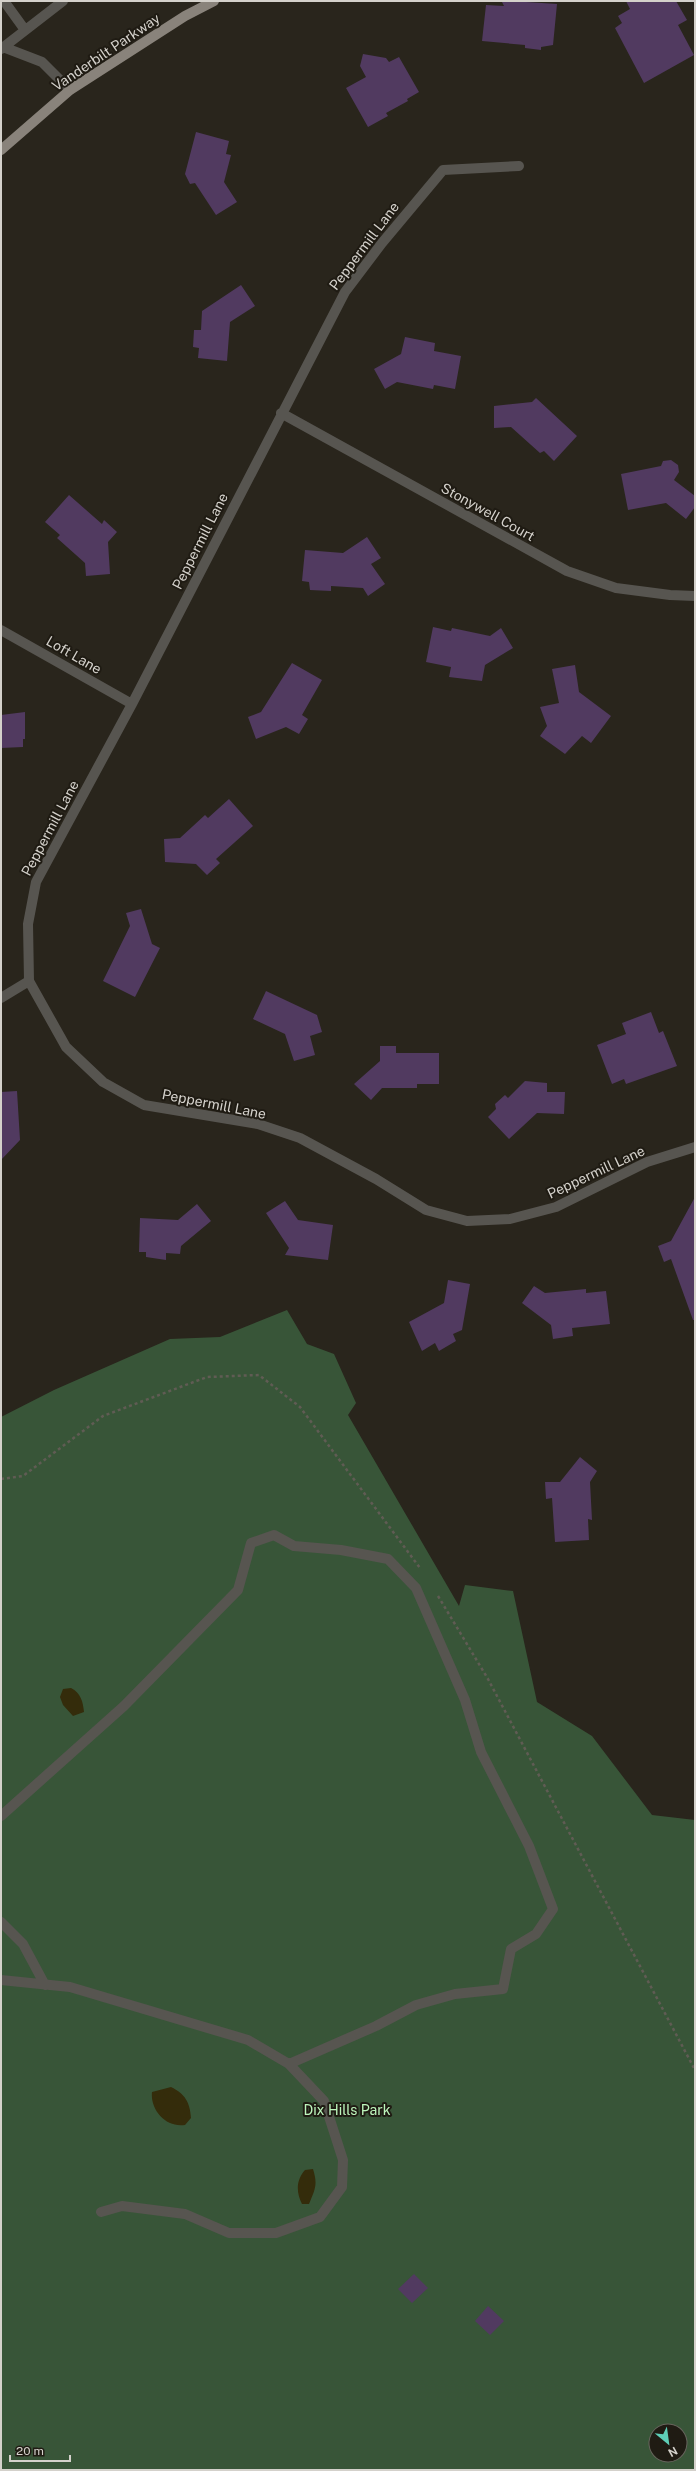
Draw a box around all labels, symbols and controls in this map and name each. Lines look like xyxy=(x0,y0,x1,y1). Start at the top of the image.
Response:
street label: Vanderbilt Parkway xyxy=(49,10,163,94)
street label: Peppermill Lane xyxy=(326,199,402,293)
street label: Stonywell Court xyxy=(438,480,538,544)
street label: Peppermill Lane xyxy=(169,490,231,592)
street label: Loft Lane xyxy=(44,633,104,677)
street label: Peppermill Lane xyxy=(18,777,82,878)
street label: Peppermill Lane xyxy=(161,1086,267,1122)
street label: Peppermill Lane xyxy=(545,1142,647,1202)
park label: Dix Hills Park xyxy=(303,2102,391,2118)
north arrow xyxy=(648,2423,688,2463)
scale bar xyxy=(10,2437,70,2463)
text: 20 m xyxy=(16,2444,44,2458)
text: N xyxy=(666,2444,680,2459)

